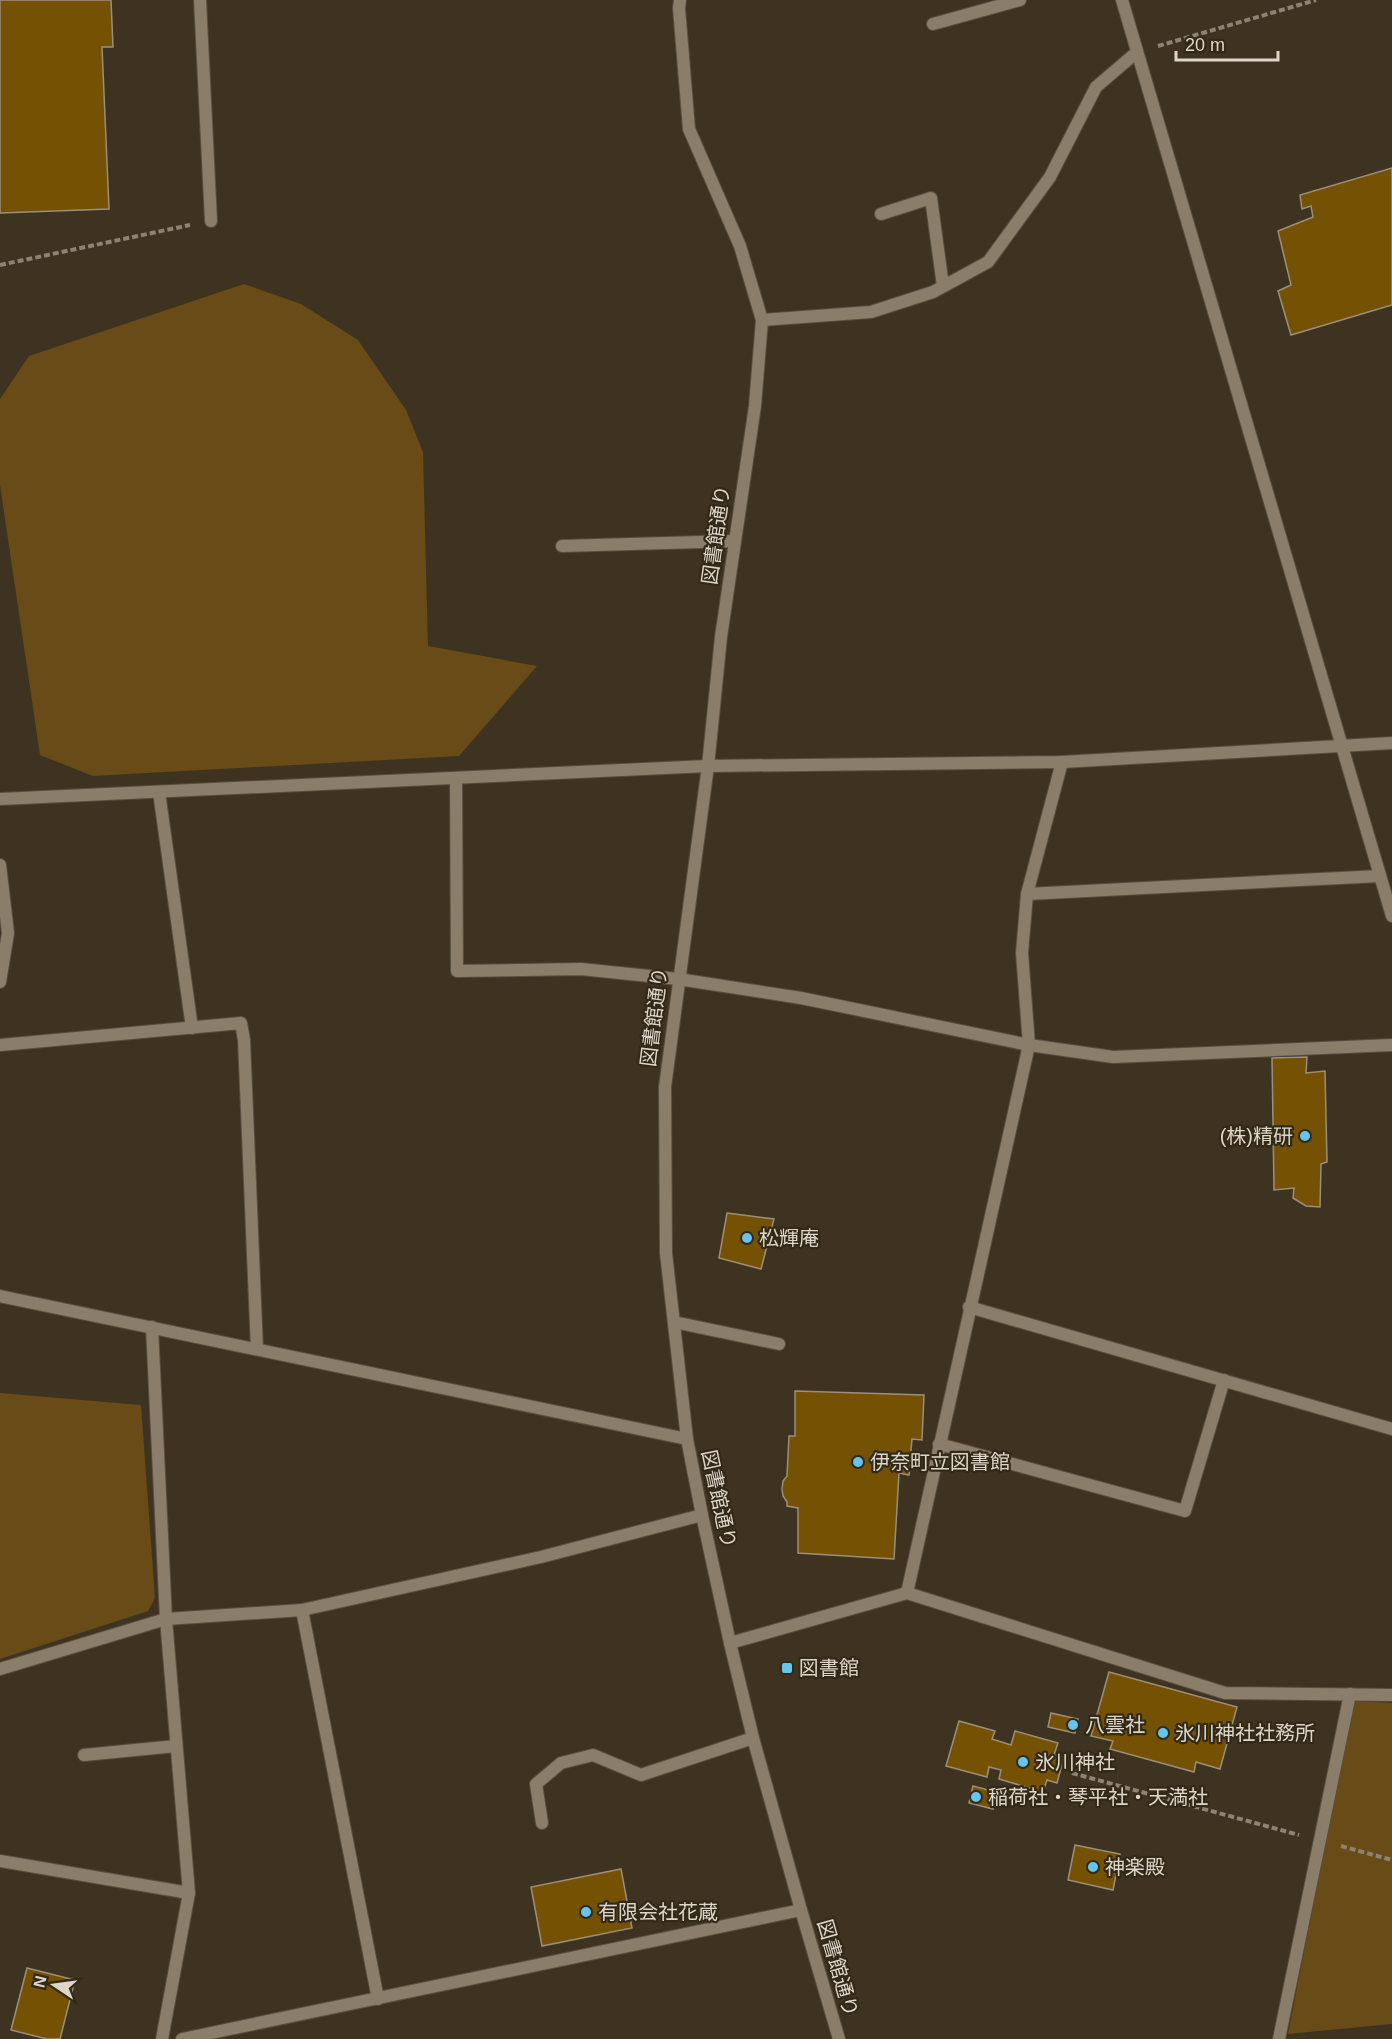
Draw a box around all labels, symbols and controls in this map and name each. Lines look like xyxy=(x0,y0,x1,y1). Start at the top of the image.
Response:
scale bar xyxy=(1176,24,1278,62)
text: 20 m xyxy=(1185,35,1225,55)
street label: 図書館通り xyxy=(698,484,734,586)
street label: 図書館通り xyxy=(637,966,671,1068)
place label: (株)精研 xyxy=(1220,1125,1293,1147)
marker: (株)精研 xyxy=(1298,1129,1312,1143)
place label: 松輝庵 xyxy=(759,1227,819,1249)
marker: 松輝庵 xyxy=(740,1231,754,1245)
street label: 図書館通り xyxy=(698,1448,740,1550)
place label: 伊奈町立図書館 xyxy=(870,1451,1010,1473)
marker: 伊奈町立図書館 xyxy=(851,1455,865,1469)
place label: 図書館 xyxy=(799,1657,859,1679)
marker: 図書館 xyxy=(780,1661,794,1675)
place label: 八雲社 xyxy=(1085,1714,1145,1736)
marker: 八雲社 xyxy=(1066,1718,1080,1732)
place label: 氷川神社社務所 xyxy=(1175,1722,1315,1744)
marker: 氷川神社社務所 xyxy=(1156,1726,1170,1740)
place label: 氷川神社 xyxy=(1035,1751,1115,1773)
marker: 氷川神社 xyxy=(1016,1755,1030,1769)
place label: 稲荷社・琴平社・天満社 xyxy=(988,1786,1208,1808)
marker: 稲荷社・琴平社・天満社 xyxy=(969,1790,983,1804)
place label: 神楽殿 xyxy=(1105,1856,1165,1878)
marker: 神楽殿 xyxy=(1086,1860,1100,1874)
place label: 有限会社花蔵 xyxy=(598,1901,718,1923)
marker: 有限会社花蔵 xyxy=(579,1905,593,1919)
street label: 図書館通り xyxy=(814,1917,862,2019)
north arrow xyxy=(24,1955,84,2015)
text: N xyxy=(30,1974,49,1989)

